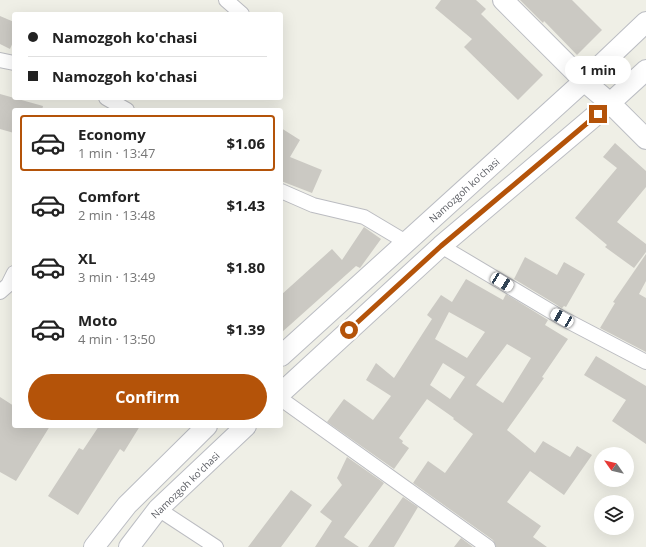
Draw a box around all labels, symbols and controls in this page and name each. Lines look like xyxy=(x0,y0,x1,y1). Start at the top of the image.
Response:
text: Namozgoh ko'chasi xyxy=(52,27,197,47)
callout: 1 min xyxy=(565,56,631,84)
text: 1 min xyxy=(580,61,616,79)
text: Namozgoh ko'chasi xyxy=(52,66,197,86)
route end xyxy=(589,105,607,123)
text: Economy xyxy=(78,124,146,144)
icon: car xyxy=(30,125,66,161)
text: $1.06 xyxy=(226,133,265,153)
text: 1 min · 13:47 xyxy=(78,144,155,162)
street label: Namozgoh ko'chasi xyxy=(426,155,502,225)
text: Comfort xyxy=(78,186,140,206)
icon: car xyxy=(30,187,66,223)
text: $1.43 xyxy=(226,195,265,215)
text: 2 min · 13:48 xyxy=(78,206,155,224)
text: XL xyxy=(78,248,96,268)
icon: car xyxy=(30,249,66,285)
text: $1.80 xyxy=(226,257,265,277)
text: 3 min · 13:49 xyxy=(78,268,155,286)
car xyxy=(489,271,515,293)
car xyxy=(549,307,575,329)
text: Moto xyxy=(78,310,117,330)
icon: car xyxy=(30,311,66,347)
text: $1.39 xyxy=(226,319,265,339)
route start xyxy=(340,321,358,339)
text: 4 min · 13:50 xyxy=(78,330,155,348)
button: Confirm xyxy=(28,374,267,420)
north arrow xyxy=(594,447,634,487)
map controls xyxy=(594,447,634,535)
street label: Namozgoh ko'chasi xyxy=(148,449,222,521)
button: layers xyxy=(594,495,634,535)

